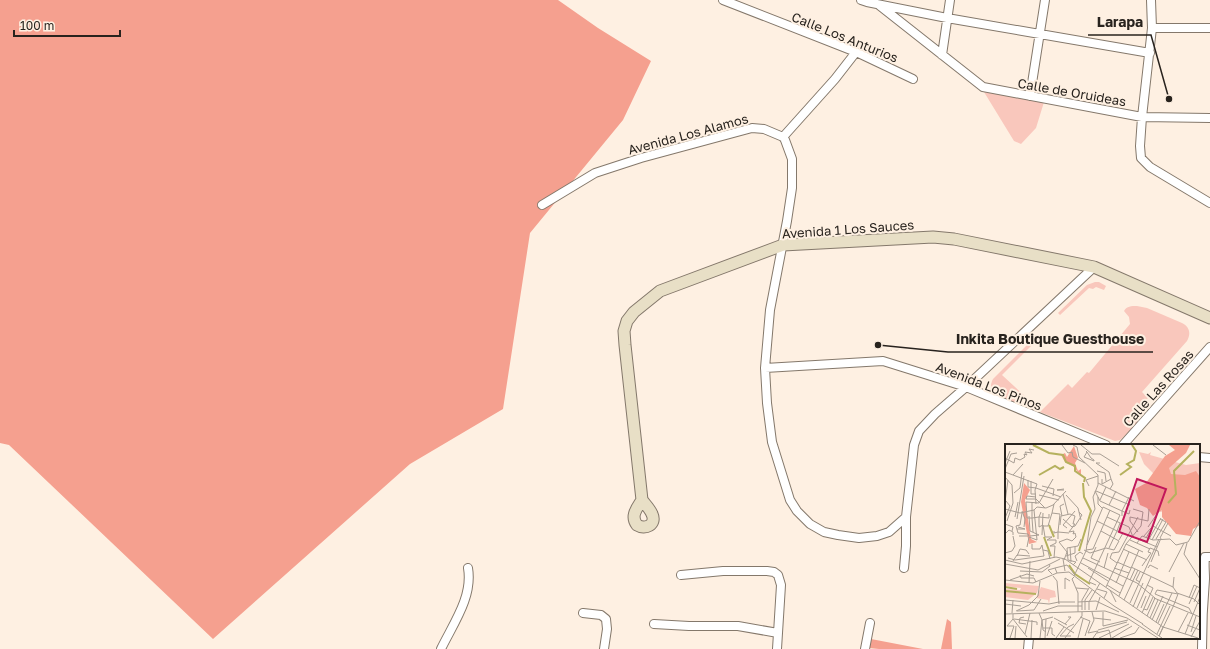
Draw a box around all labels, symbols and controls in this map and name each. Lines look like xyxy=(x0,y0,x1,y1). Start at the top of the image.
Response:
street label: Calle Los Anturios xyxy=(789,8,901,66)
callout: Larapa xyxy=(1088,9,1151,35)
scale bar xyxy=(14,12,120,38)
text: Larapa xyxy=(1097,13,1143,30)
text: 100 m xyxy=(20,18,54,33)
street label: Calle de Oruideas xyxy=(1017,75,1128,109)
street label: Avenida Los Alamos xyxy=(626,110,750,158)
street label: Avenida 1 Los Sauces xyxy=(781,216,915,242)
callout: Inkita Boutique Guesthouse xyxy=(948,326,1153,352)
text: Inkita Boutique Guesthouse xyxy=(956,330,1144,347)
street label: Calle Las Rosas xyxy=(1119,346,1197,430)
street label: Avenida Los Pinos xyxy=(934,358,1044,414)
inset map xyxy=(1005,444,1200,639)

